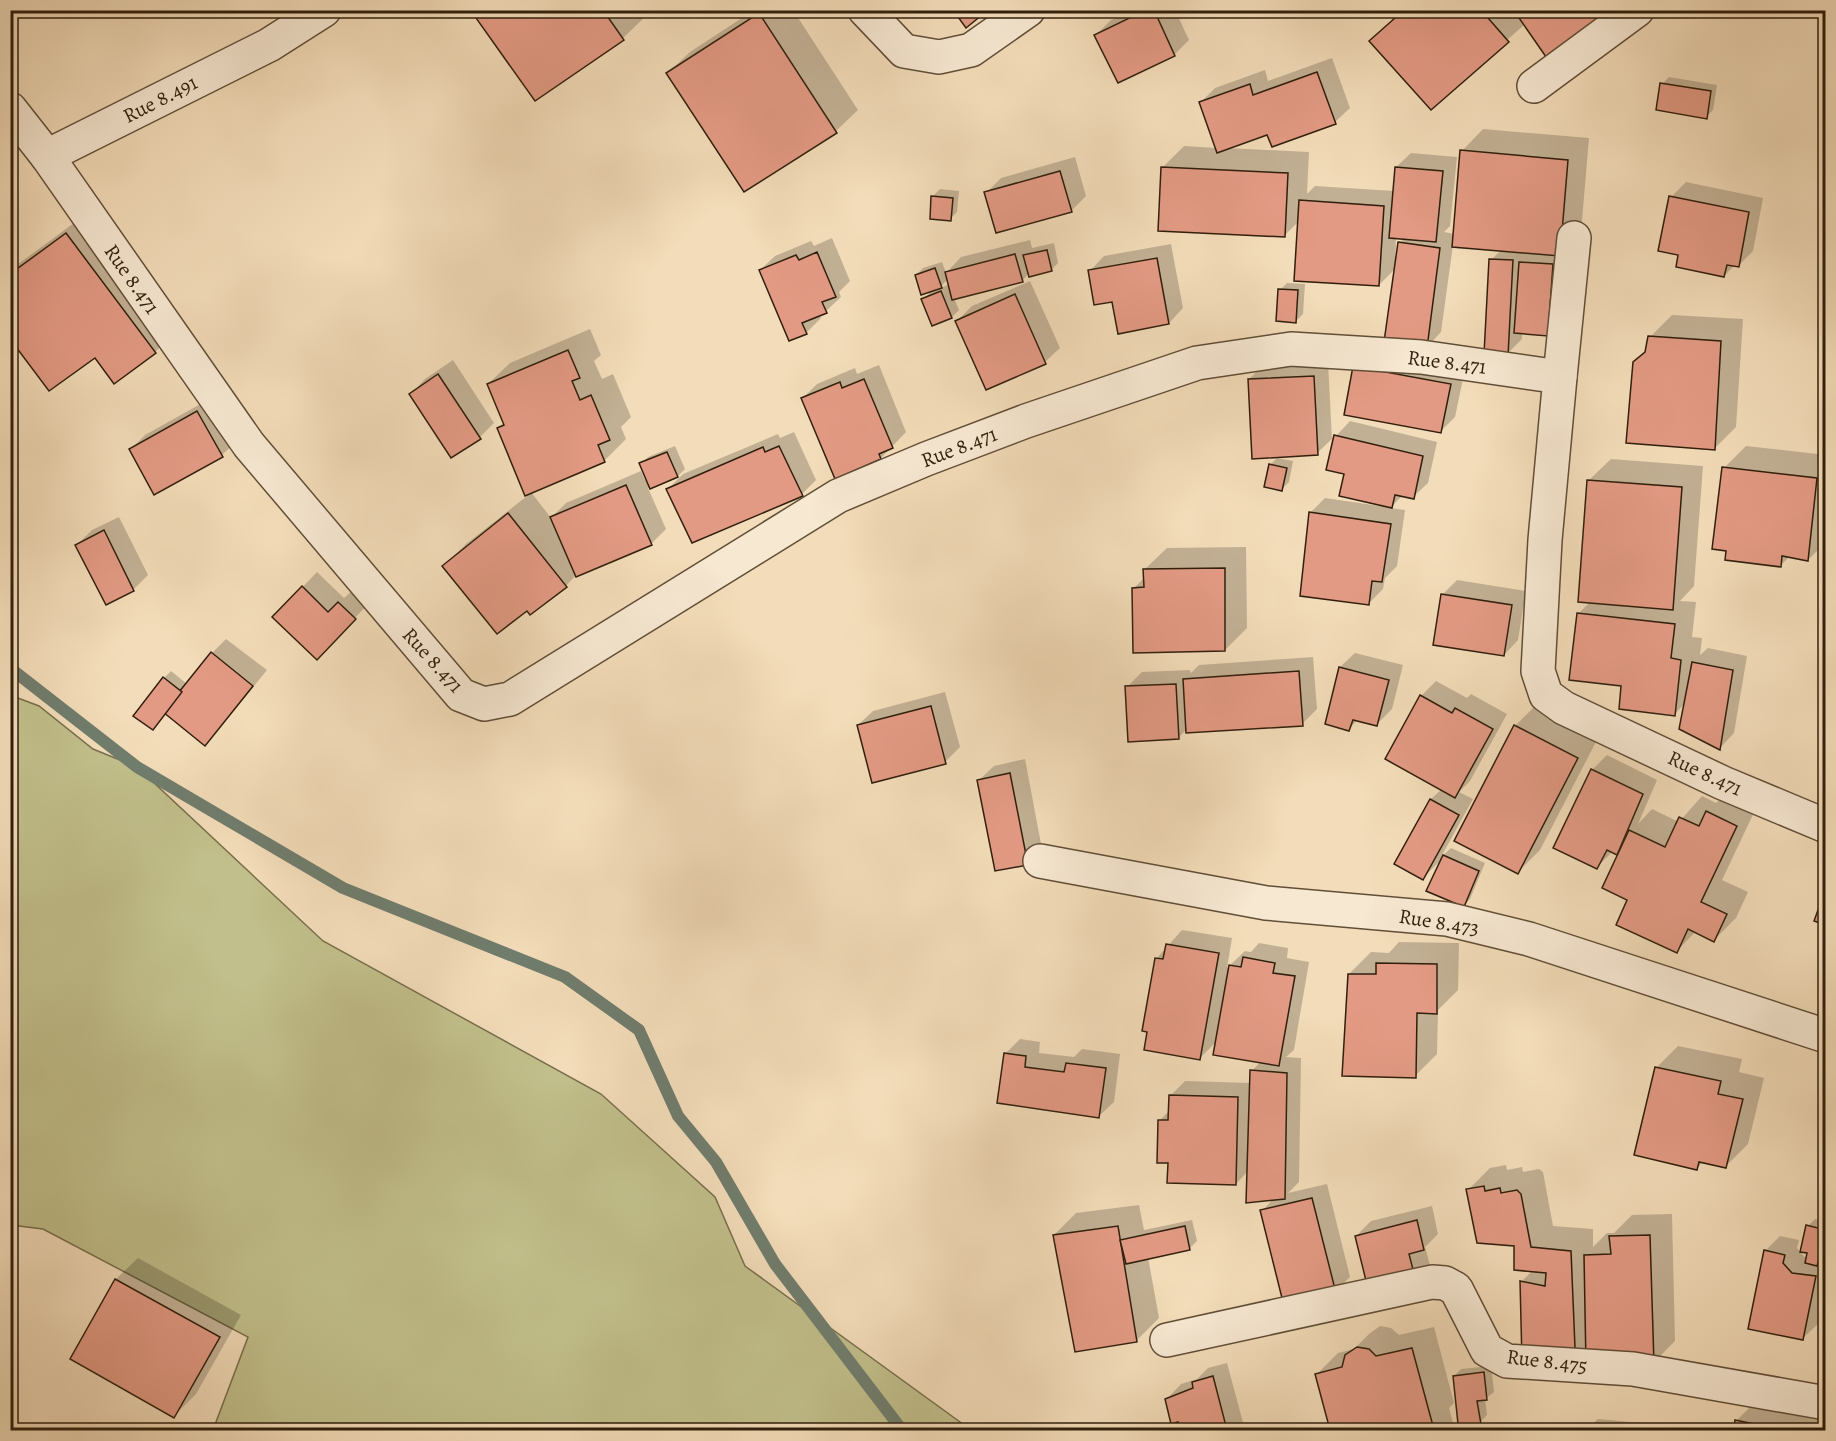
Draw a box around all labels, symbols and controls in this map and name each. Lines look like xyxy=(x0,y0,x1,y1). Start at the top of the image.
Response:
street label: Rue 8.491 xyxy=(118,68,202,130)
street label: Rue 8.471 xyxy=(98,239,166,319)
street label: Rue 8.471 xyxy=(1406,343,1488,381)
street label: Rue 8.471 xyxy=(917,420,1001,474)
street label: Rue 8.471 xyxy=(396,621,470,699)
street label: Rue 8.471 xyxy=(1663,744,1747,802)
street label: Rue 8.473 xyxy=(1397,902,1481,942)
street label: Rue 8.475 xyxy=(1505,1342,1589,1380)

